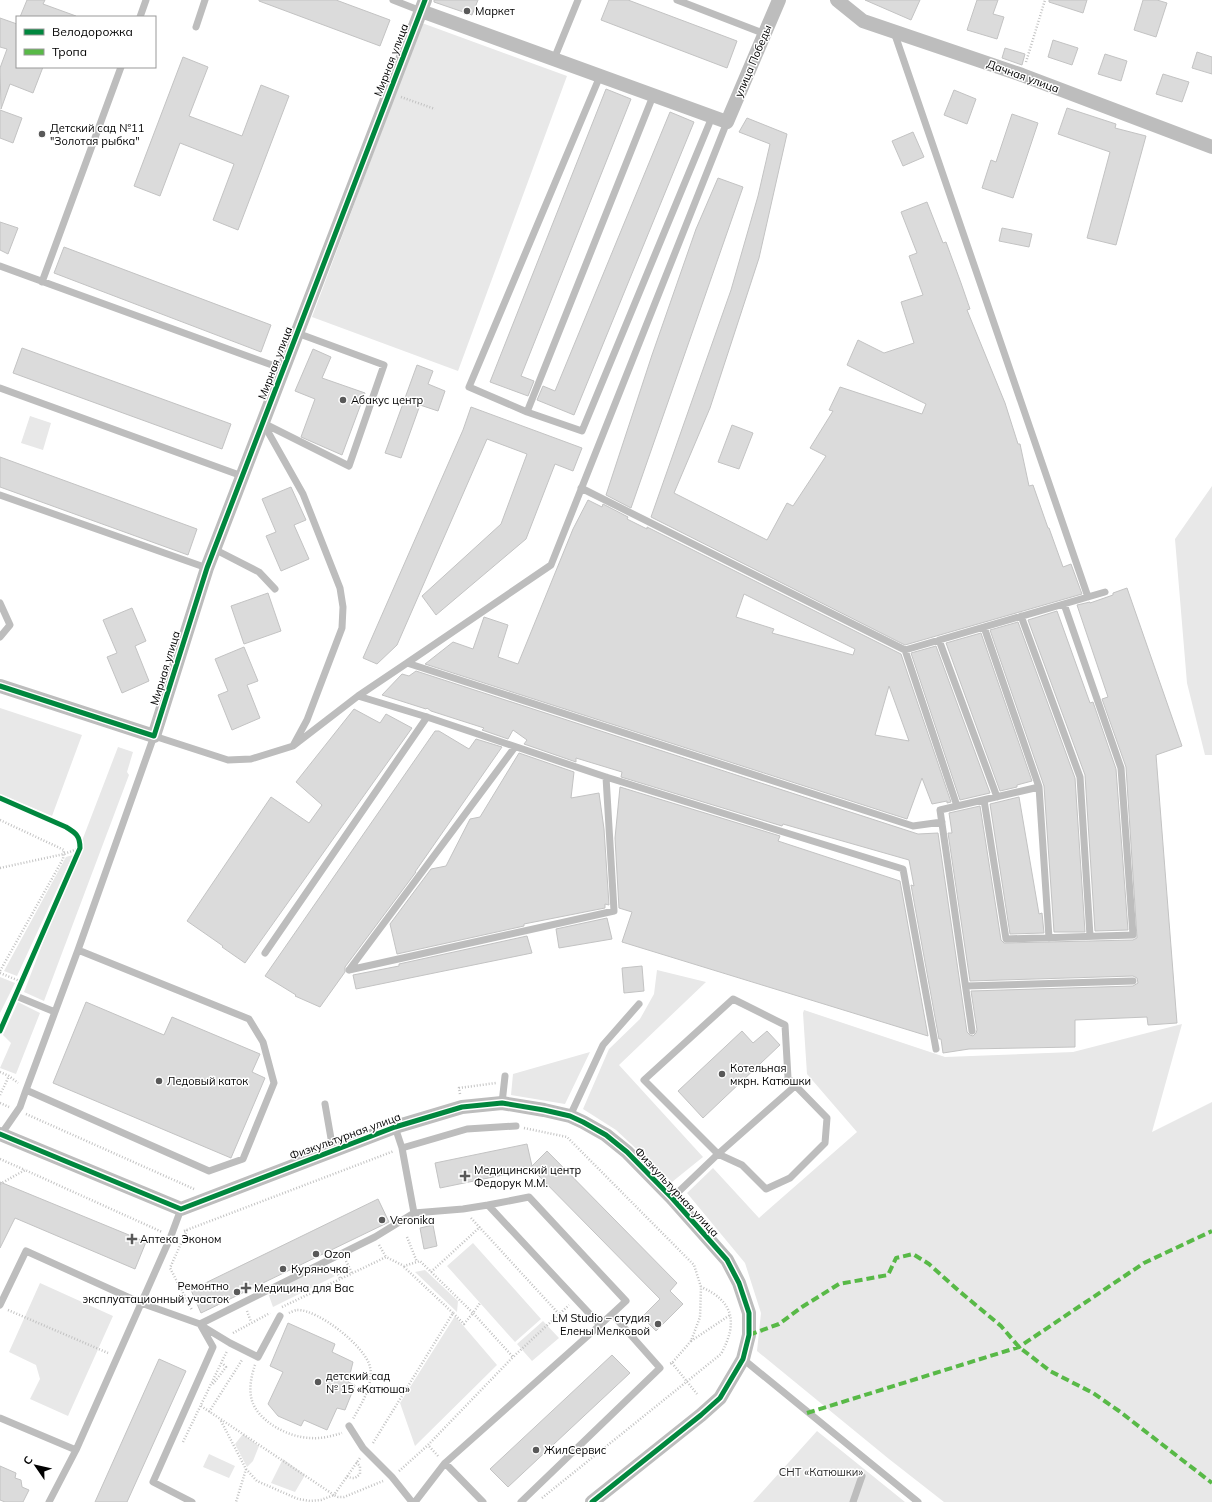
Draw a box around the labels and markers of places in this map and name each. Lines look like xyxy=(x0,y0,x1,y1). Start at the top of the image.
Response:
place label: Маркет xyxy=(475,4,515,18)
marker: Маркет xyxy=(462,6,472,16)
place label: Детский сад №11 "Золотая рыбка" xyxy=(50,121,144,148)
marker: Детский сад №11 "Золотая рыбка" xyxy=(37,129,47,139)
place label: Абакус центр xyxy=(351,393,424,407)
marker: Абакус центр xyxy=(338,395,348,405)
place label: Котельная мкрн. Катюшки xyxy=(730,1061,811,1088)
marker: Котельная мкрн. Катюшки xyxy=(717,1069,727,1079)
place label: Ледовый каток xyxy=(167,1074,248,1088)
marker: Ледовый каток xyxy=(154,1076,164,1086)
place label: Медицинский центр Федорук М.М. xyxy=(474,1163,581,1190)
marker: Медицинский центр Федорук М.М. xyxy=(459,1170,471,1182)
place label: Veronika xyxy=(390,1213,435,1227)
marker: Veronika xyxy=(377,1215,387,1225)
place label: Аптека Эконом xyxy=(140,1232,221,1246)
marker: Аптека Эконом xyxy=(127,1234,137,1244)
place label: Ozon xyxy=(324,1247,351,1261)
marker: Ozon xyxy=(311,1249,321,1259)
place label: Куряночка xyxy=(291,1262,348,1276)
marker: Куряночка xyxy=(278,1264,288,1274)
place label: Ремонтно эксплуатационный участок xyxy=(82,1279,229,1306)
place label: Медицина для Вас xyxy=(254,1281,354,1295)
marker: Медицина для Вас xyxy=(241,1283,251,1293)
marker: Ремонтно эксплуатационный участок xyxy=(232,1287,242,1297)
place label: LM Studio – студия Елены Мелковой xyxy=(552,1311,650,1338)
marker: LM Studio – студия Елены Мелковой xyxy=(653,1319,663,1329)
place label: детский сад № 15 «Катюша» xyxy=(326,1369,410,1396)
marker: детский сад № 15 «Катюша» xyxy=(313,1377,323,1387)
place label: ЖилСервис xyxy=(544,1443,607,1457)
marker: ЖилСервис xyxy=(531,1445,541,1455)

